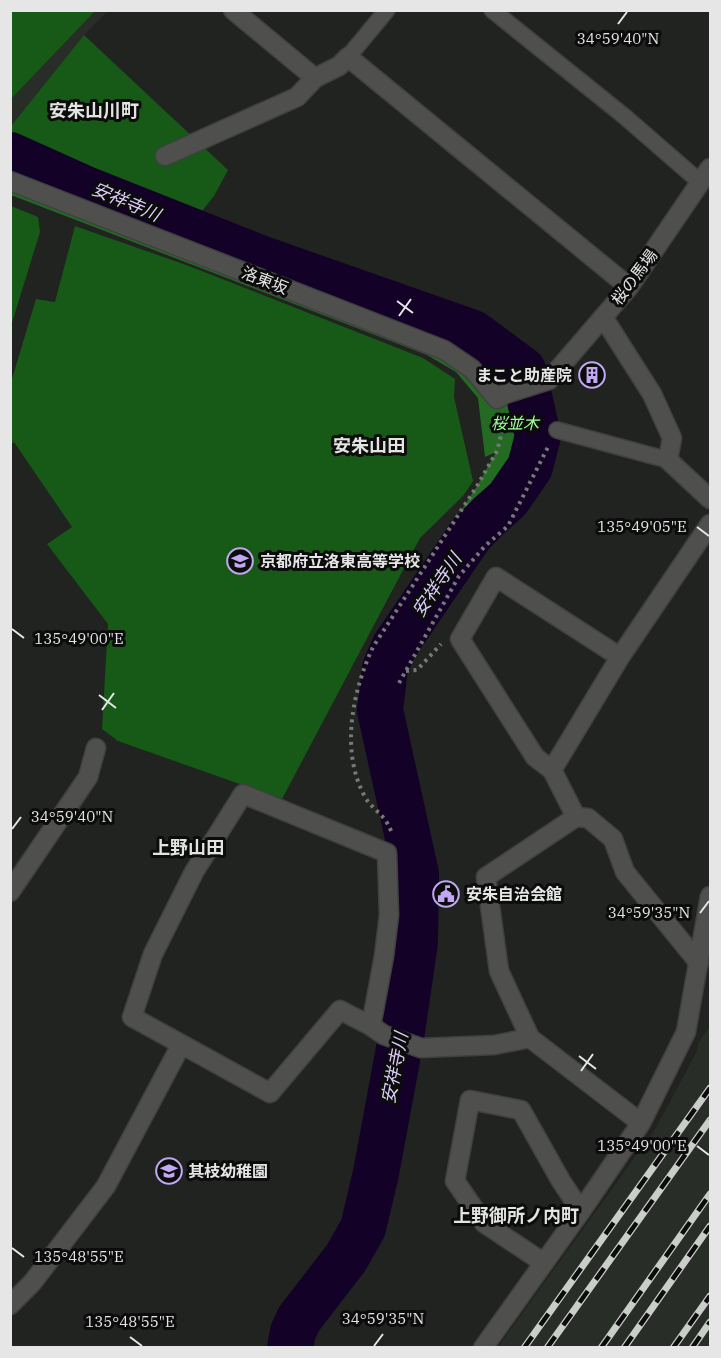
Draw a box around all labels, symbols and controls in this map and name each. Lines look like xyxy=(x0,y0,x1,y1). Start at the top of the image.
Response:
text: 34°59'40"N xyxy=(577,29,659,48)
district label: 安朱山川町 xyxy=(49,99,139,122)
water label: 安祥寺川 xyxy=(89,177,166,227)
street label: 桜の馬場 xyxy=(607,245,661,309)
street label: 洛東坂 xyxy=(239,262,291,298)
building icon: まこと助産院 xyxy=(577,360,607,390)
place label: まこと助産院 xyxy=(476,365,572,385)
park label: 桜並木 xyxy=(491,413,541,433)
district label: 安朱山田 xyxy=(333,434,405,457)
text: 135°49'05"E xyxy=(597,517,687,536)
school or university icon: 京都府立洛東高等学校 xyxy=(225,546,255,576)
water label: 安祥寺川 xyxy=(407,547,467,621)
place label: 京都府立洛東高等学校 xyxy=(260,551,420,571)
text: 135°49'00"E xyxy=(34,629,124,648)
text: 34°59'40"N xyxy=(31,807,113,826)
district label: 上野山田 xyxy=(152,836,224,859)
public building icon: 安朱自治会館 xyxy=(431,879,461,909)
place label: 安朱自治会館 xyxy=(466,884,562,904)
text: 34°59'35"N xyxy=(608,903,690,922)
water label: 安祥寺川 xyxy=(376,1028,413,1105)
text: 135°49'00"E xyxy=(597,1136,687,1155)
school or university icon: 其枝幼稚園 xyxy=(154,1156,184,1186)
place label: 其枝幼稚園 xyxy=(188,1161,268,1181)
district label: 上野御所ノ内町 xyxy=(453,1204,579,1227)
text: 135°48'55"E xyxy=(34,1247,124,1266)
text: 34°59'35"N xyxy=(342,1309,424,1328)
text: 135°48'55"E xyxy=(85,1312,175,1331)

